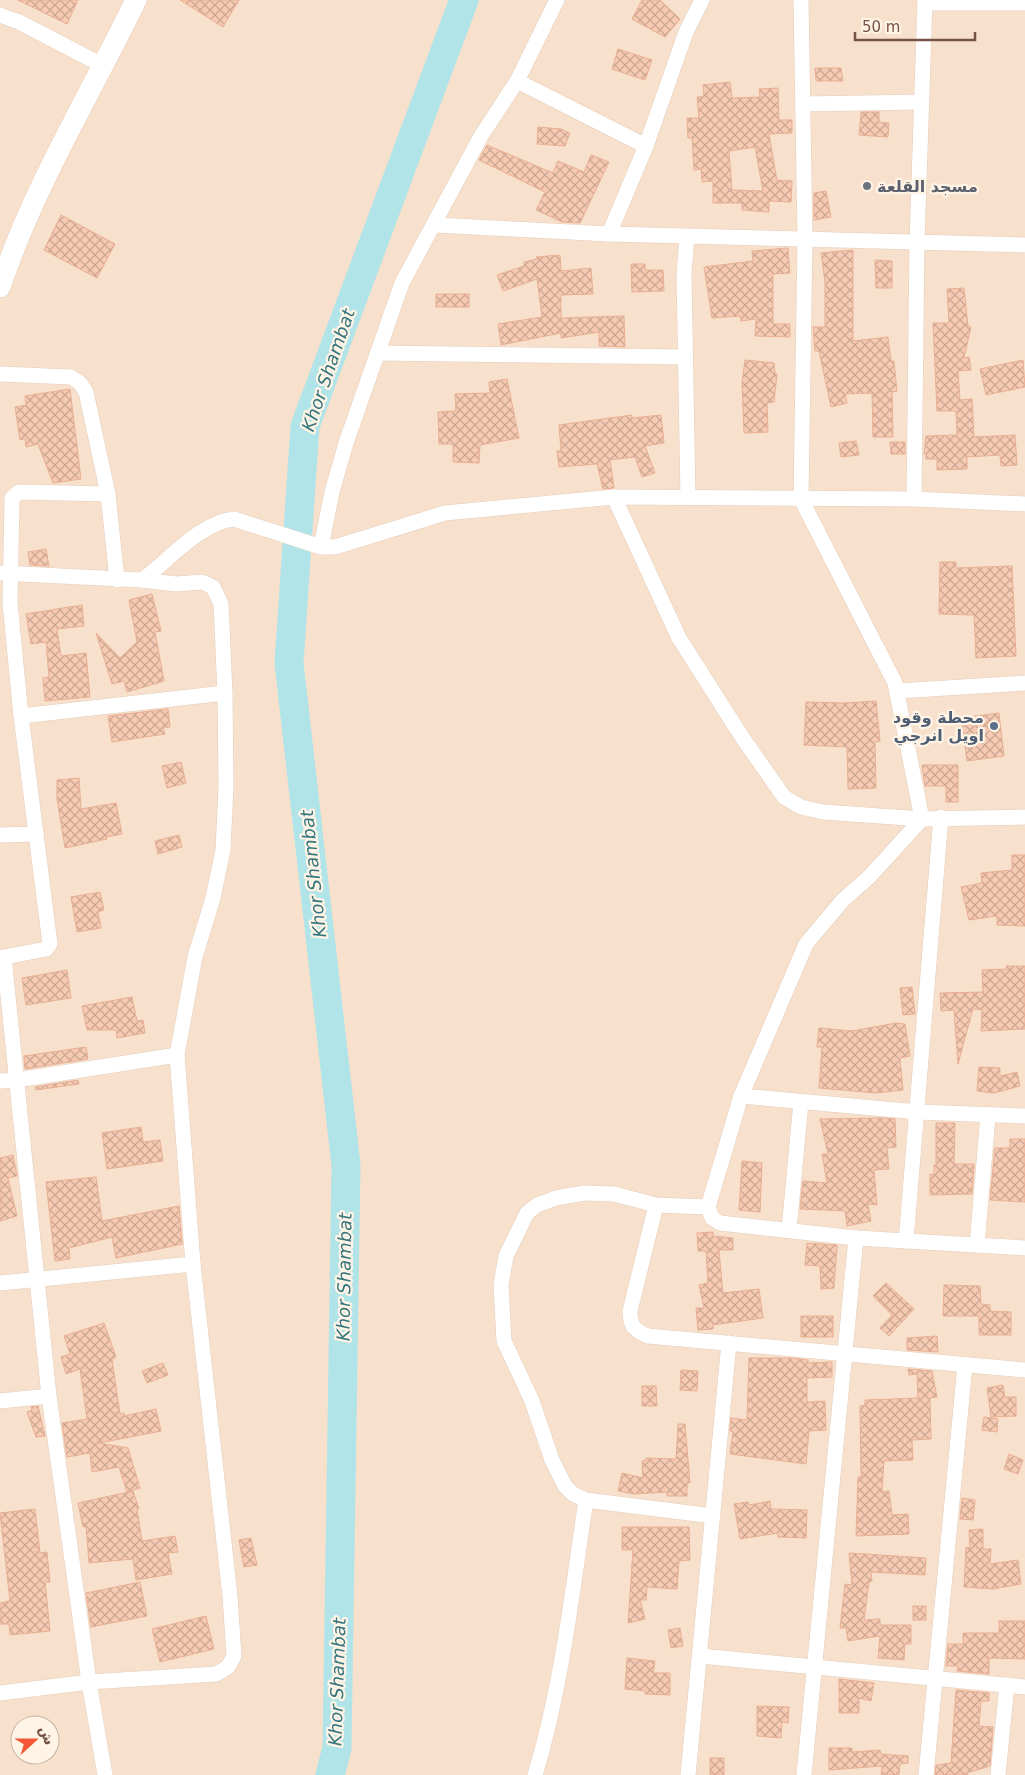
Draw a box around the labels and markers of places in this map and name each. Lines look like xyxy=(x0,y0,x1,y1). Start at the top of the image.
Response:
place label: مسجد القلعة xyxy=(877,177,978,196)
marker: مسجد القلعة xyxy=(861,180,873,192)
place label: محطة وقود اويل انرجي xyxy=(893,708,984,746)
marker: محطة وقود اويل انرجي xyxy=(988,720,1000,732)

